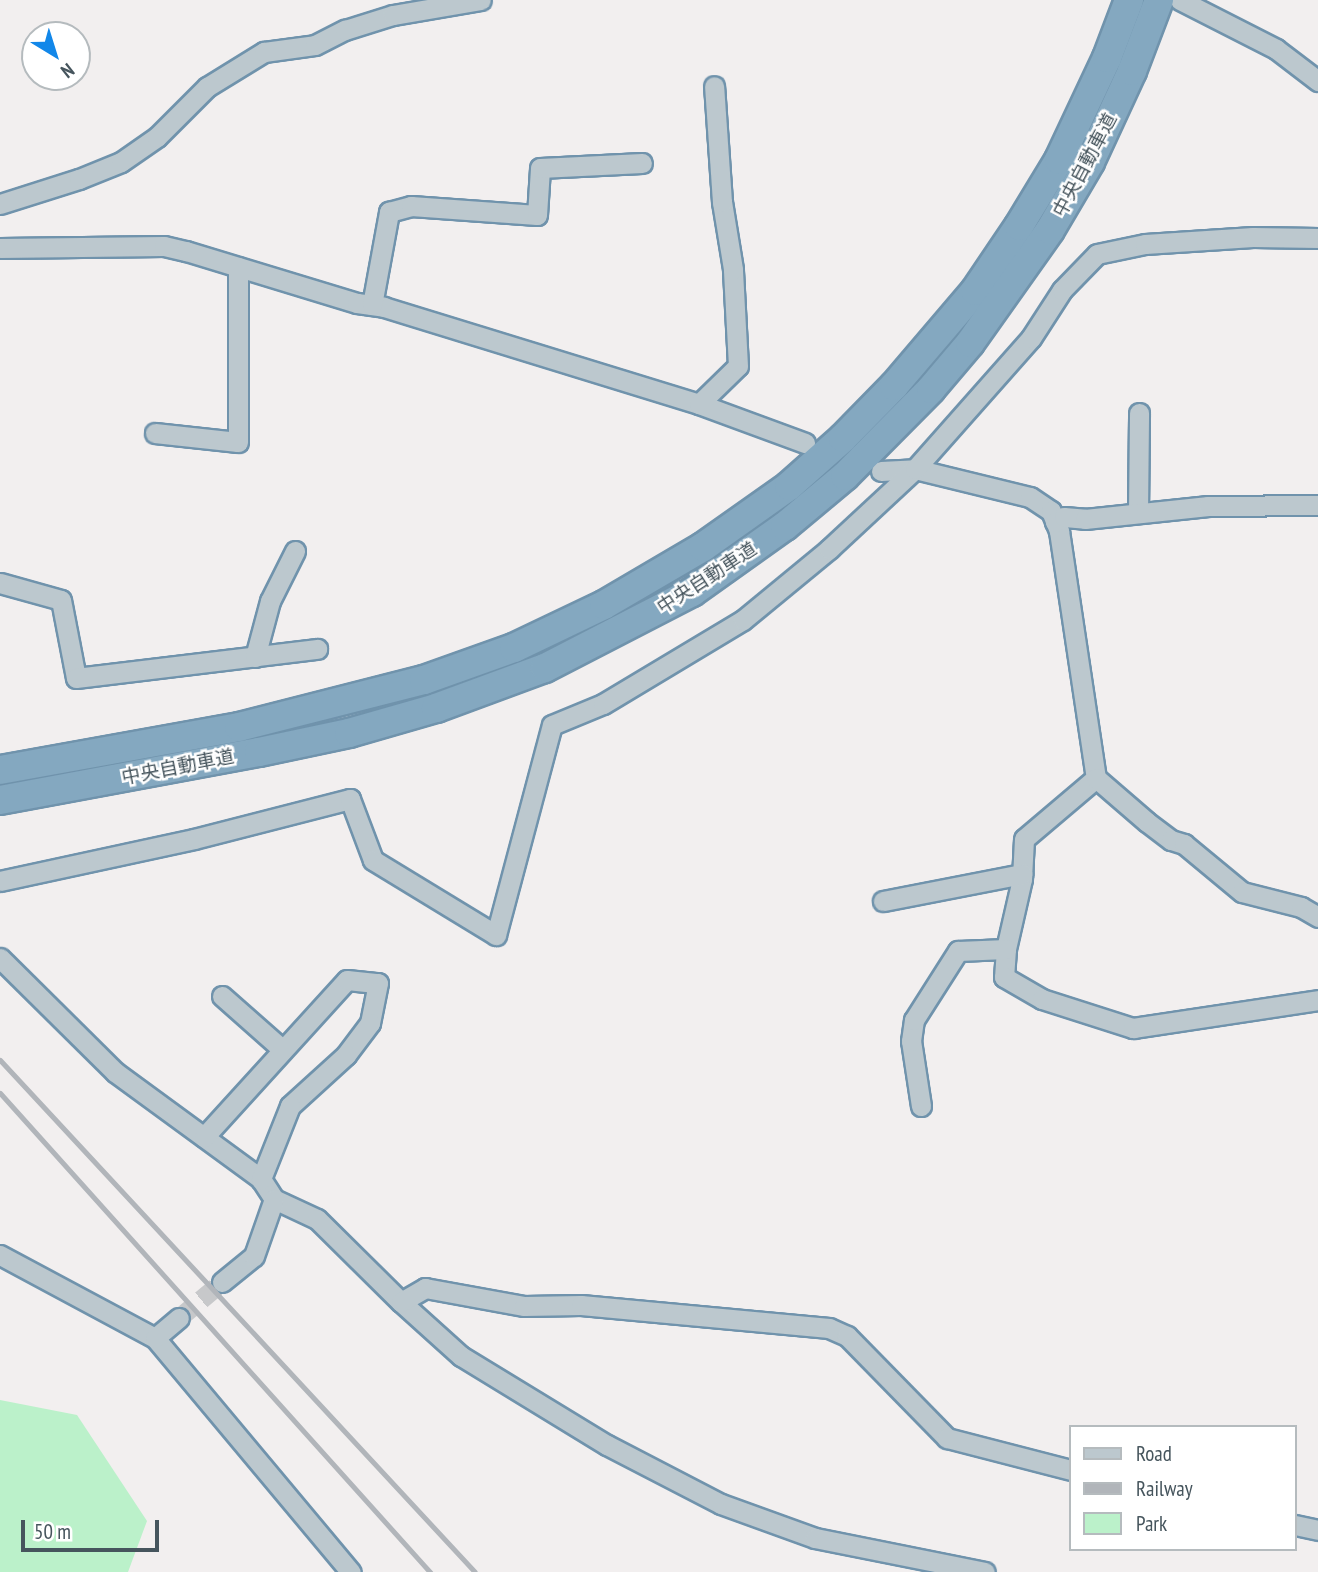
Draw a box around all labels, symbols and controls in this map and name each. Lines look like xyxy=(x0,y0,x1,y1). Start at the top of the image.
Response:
north arrow xyxy=(21,21,91,91)
text: N xyxy=(56,58,79,84)
street label: 中央自動車道 xyxy=(1048,109,1122,221)
street label: 中央自動車道 xyxy=(653,537,761,619)
street label: 中央自動車道 xyxy=(120,745,236,789)
legend xyxy=(1070,1425,1297,1551)
text: Road xyxy=(1136,1440,1172,1467)
text: Railway xyxy=(1136,1475,1193,1502)
scale bar xyxy=(24,1506,163,1550)
text: Park xyxy=(1136,1510,1167,1537)
text: 50 m xyxy=(34,1518,71,1545)

